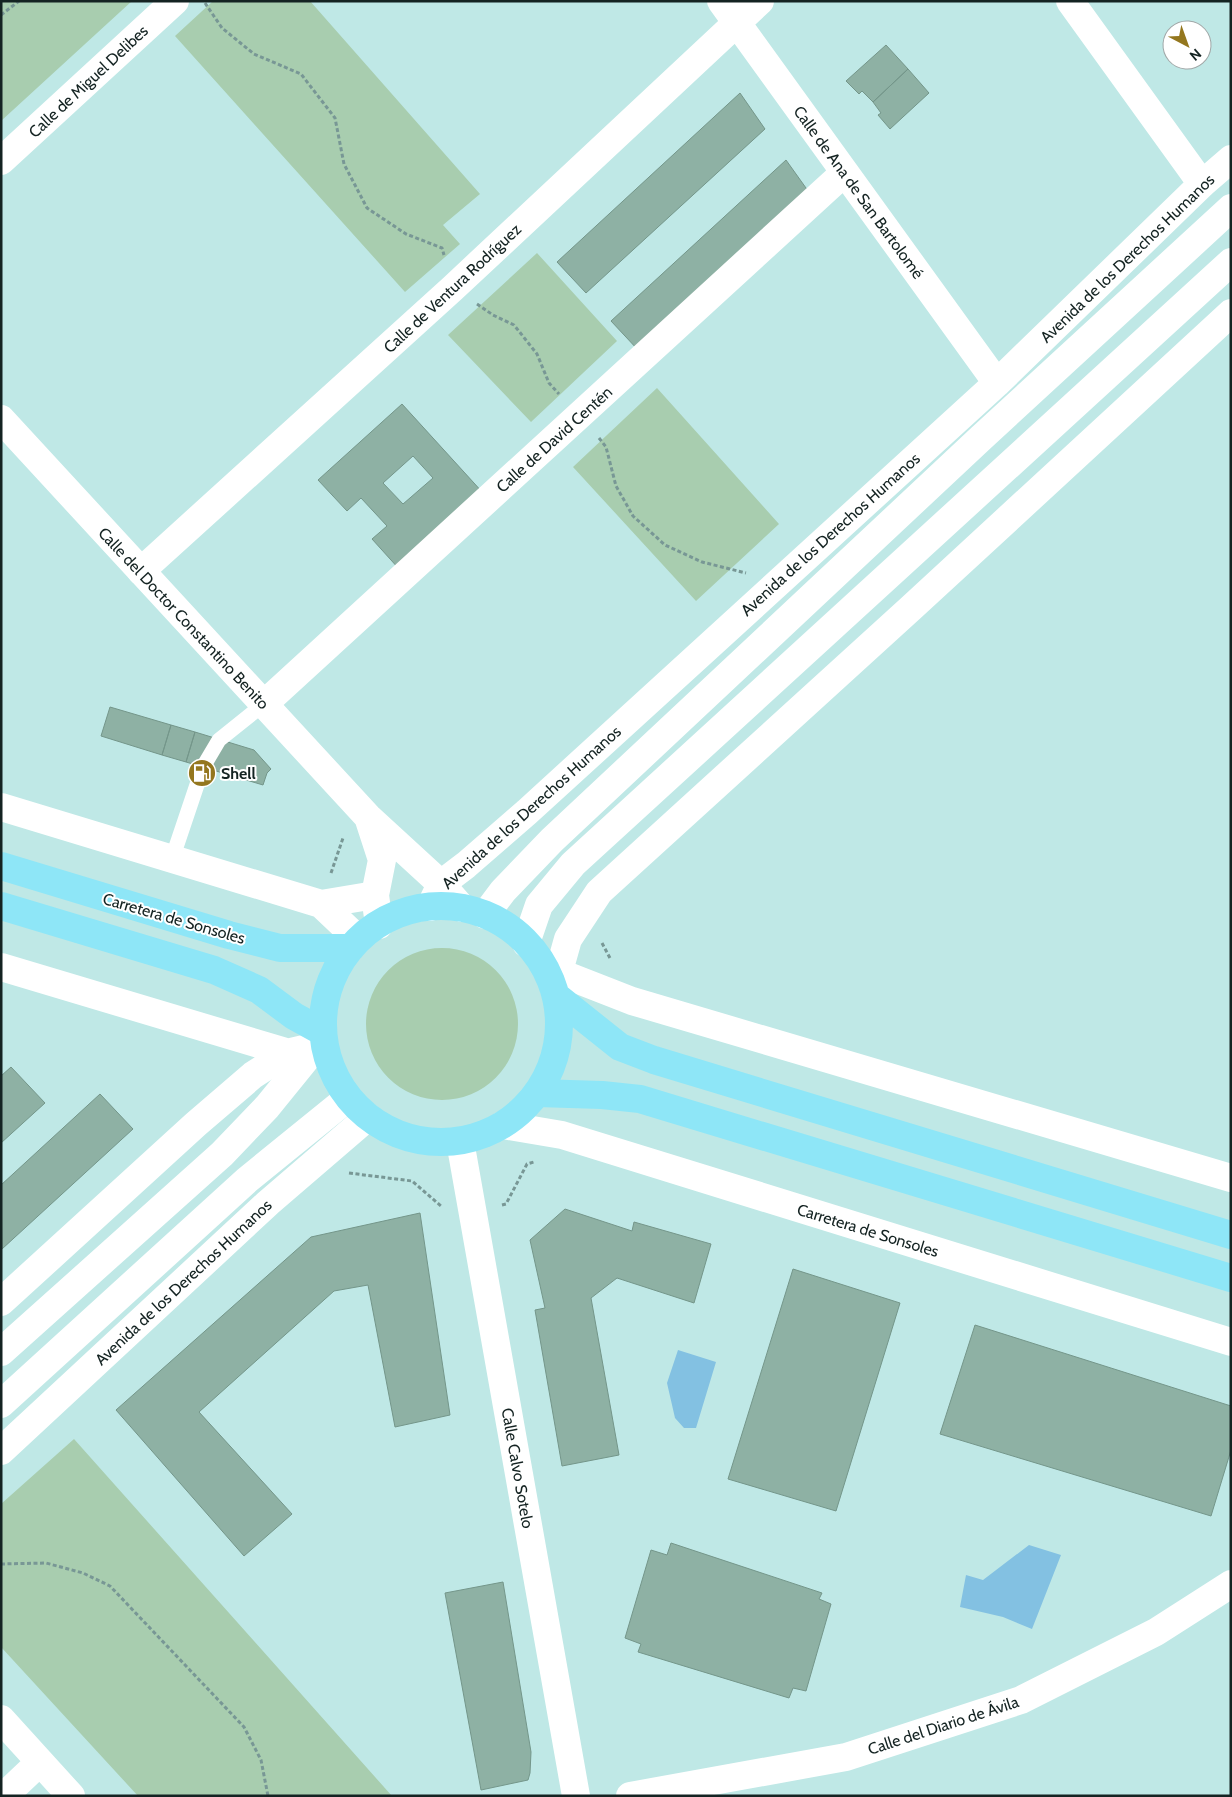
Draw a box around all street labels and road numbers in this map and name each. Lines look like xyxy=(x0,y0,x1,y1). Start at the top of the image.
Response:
street label: Calle de Miguel Delibes xyxy=(25,21,152,142)
street label: Calle de Ana de San Bartolomé xyxy=(790,102,928,282)
street label: Avenida de los Derechos Humanos xyxy=(1036,170,1219,347)
street label: Calle de Ventura Rodríguez xyxy=(380,219,525,357)
street label: Calle de David Centén xyxy=(493,382,616,496)
street label: Avenida de los Derechos Humanos xyxy=(737,449,924,620)
street label: Calle del Doctor Constantino Benito xyxy=(94,523,273,713)
street label: Avenida de los Derechos Humanos xyxy=(438,722,625,893)
street label: Carretera de Sonsoles xyxy=(101,889,248,948)
street label: Avenida de los Derechos Humanos xyxy=(91,1195,276,1369)
street label: Carretera de Sonsoles xyxy=(795,1200,941,1261)
street label: Calle Calvo Sotelo xyxy=(498,1406,538,1530)
street label: Calle del Diario de Ávila xyxy=(865,1692,1021,1759)

